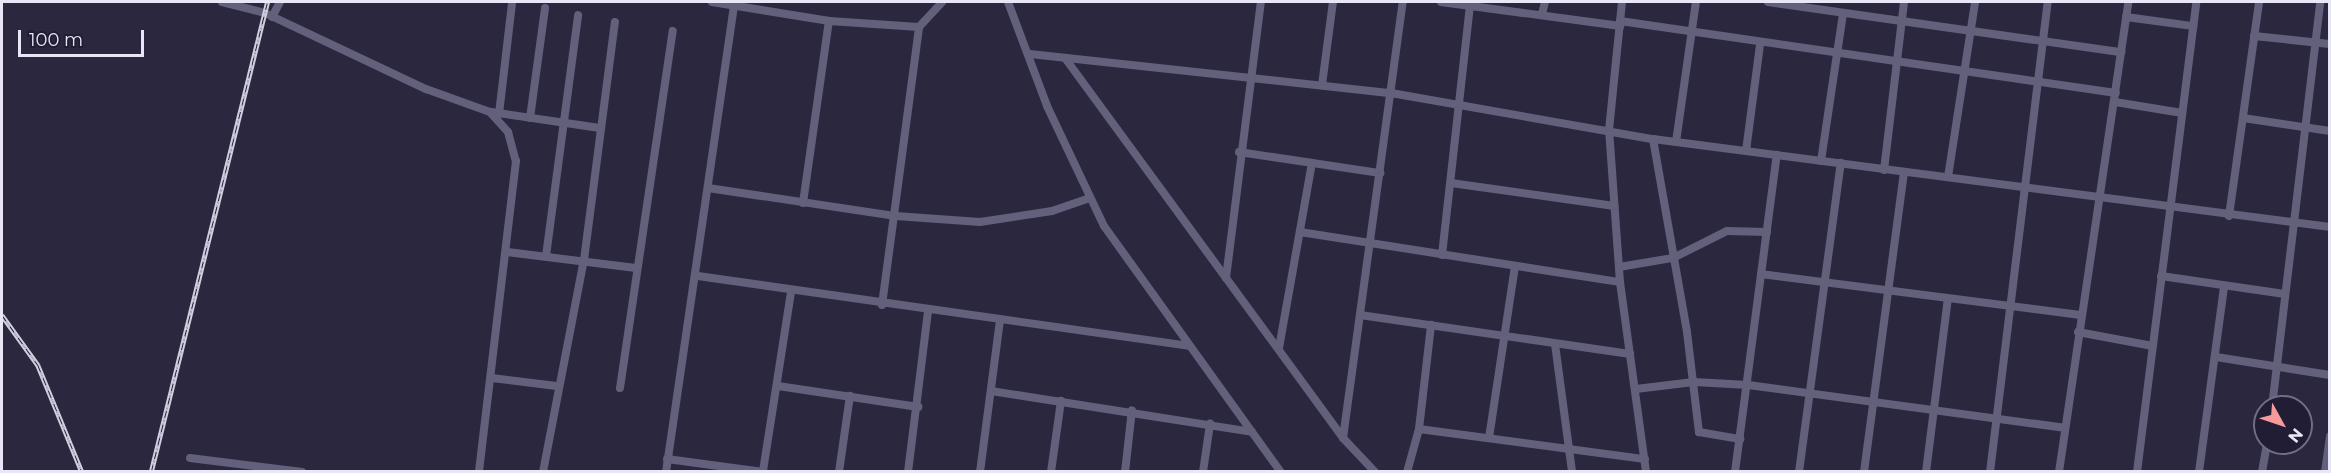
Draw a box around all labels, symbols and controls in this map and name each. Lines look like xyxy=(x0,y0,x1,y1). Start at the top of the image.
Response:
scale bar xyxy=(21,18,147,56)
text: 100 m xyxy=(29,29,83,51)
north arrow xyxy=(2253,395,2313,455)
text: N xyxy=(2284,425,2307,447)

